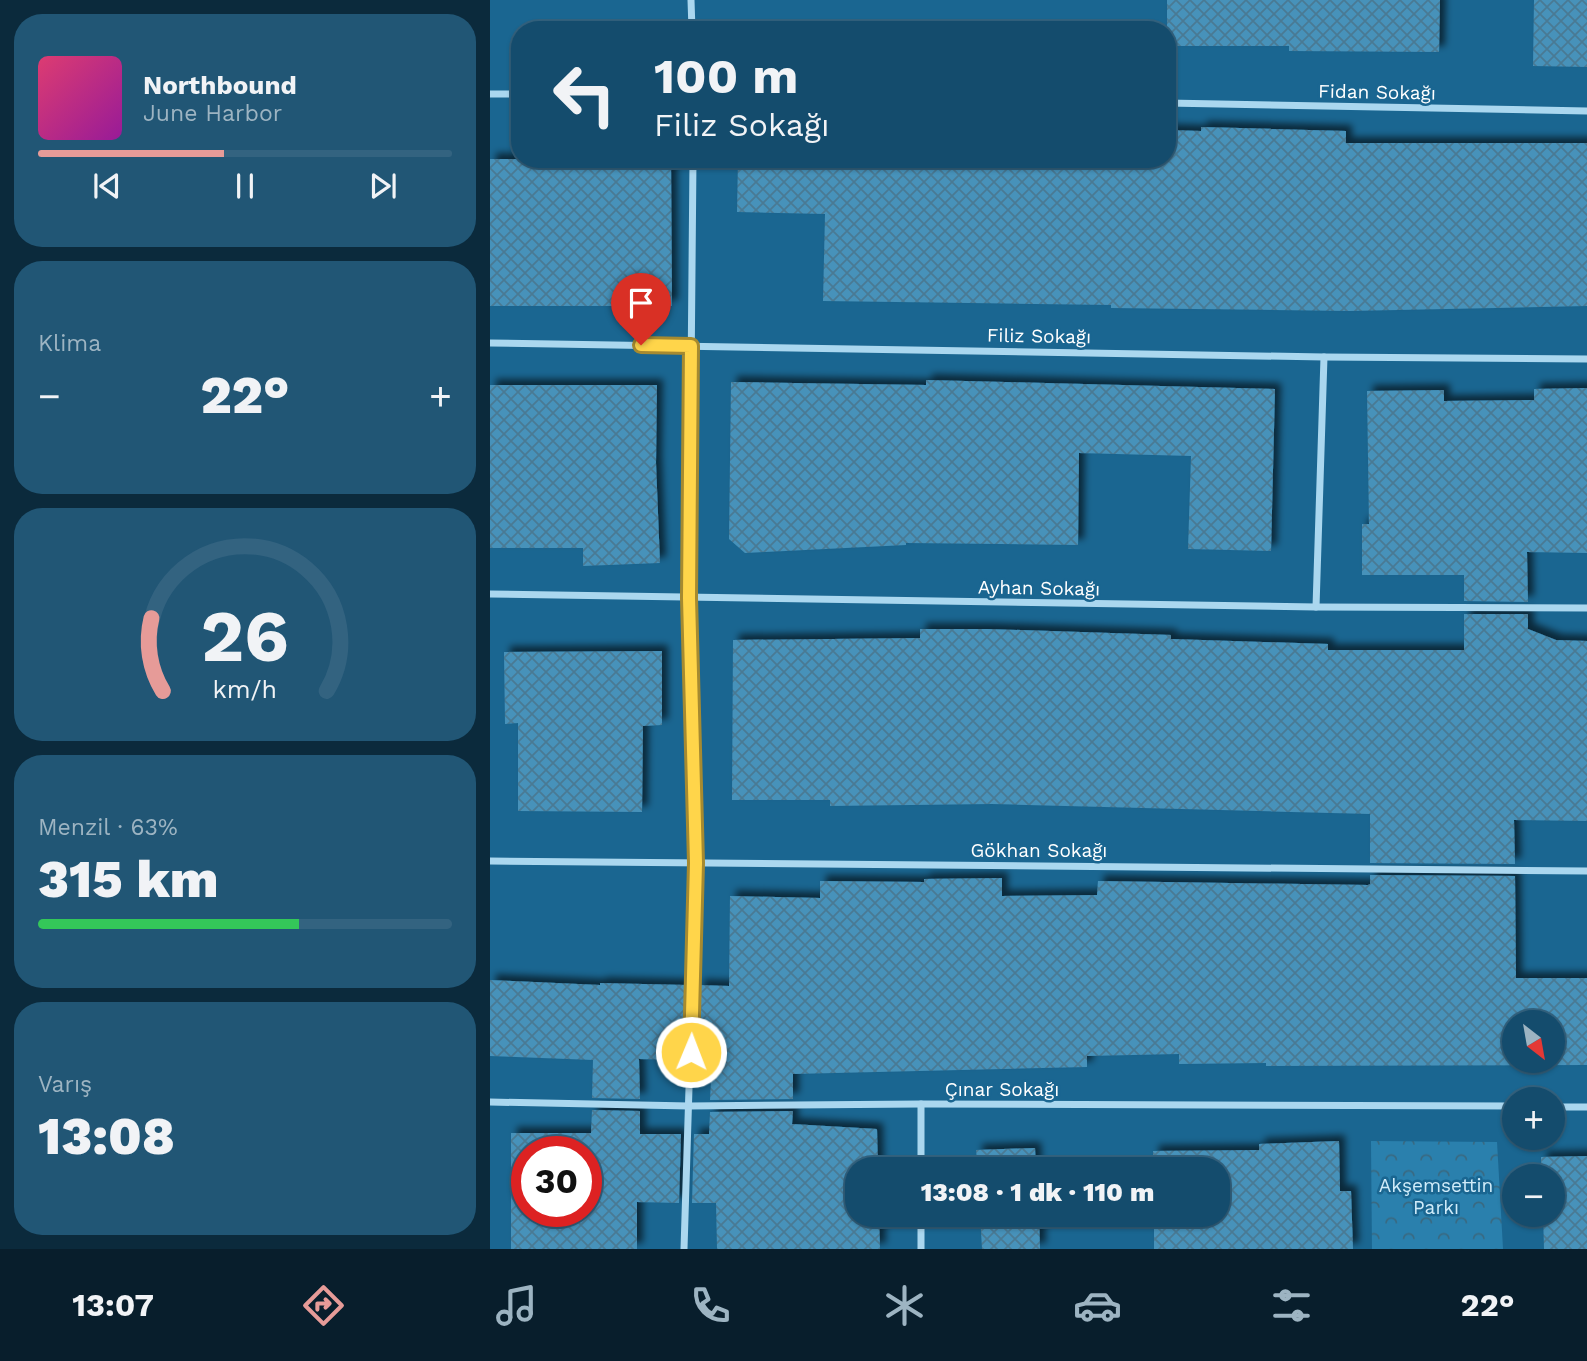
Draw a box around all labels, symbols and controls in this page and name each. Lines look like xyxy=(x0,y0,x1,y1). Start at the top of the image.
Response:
text: 100 m xyxy=(654,47,798,105)
icon: left xyxy=(539,49,630,140)
text: Northbound xyxy=(143,70,297,100)
street label: Fidan Sokağı xyxy=(1318,79,1436,105)
text: June Harbor xyxy=(143,100,282,127)
text: Filiz Sokağı xyxy=(654,106,830,144)
icon: previous xyxy=(88,167,126,205)
icon: pause xyxy=(226,167,264,205)
icon: next xyxy=(364,167,402,205)
pin xyxy=(611,273,671,345)
icon: arrive xyxy=(622,284,660,322)
street label: Filiz Sokağı xyxy=(987,324,1091,348)
text: Klima xyxy=(38,330,101,357)
text: 22° xyxy=(201,365,289,426)
text: − xyxy=(38,374,61,418)
text: + xyxy=(429,374,452,418)
street label: Ayhan Sokağı xyxy=(978,575,1100,601)
text: 26 xyxy=(201,593,289,679)
text: km/h xyxy=(213,674,277,703)
text: Menzil · 63% xyxy=(38,814,178,841)
street label: Gökhan Sokağı xyxy=(971,839,1107,862)
text: 315 km xyxy=(38,849,219,910)
north arrow xyxy=(1502,1010,1564,1073)
map controls xyxy=(1502,1010,1565,1227)
position arrow xyxy=(654,1015,728,1089)
text: Varış xyxy=(38,1071,92,1098)
street label: Çınar Sokağı xyxy=(945,1078,1059,1101)
button: + xyxy=(1502,1087,1565,1150)
text: 13:08 xyxy=(38,1106,175,1167)
speed limit sign: 30 xyxy=(511,1136,602,1227)
button: − xyxy=(1502,1164,1565,1227)
park label: Akşemsettin Parkı xyxy=(1379,1174,1493,1219)
text: 13:08 · 1 dk · 110 m xyxy=(921,1177,1154,1207)
icon: directions xyxy=(299,1281,348,1330)
icon: music xyxy=(492,1281,541,1330)
icon: phone xyxy=(686,1281,735,1330)
icon: climate xyxy=(880,1281,929,1330)
icon: car xyxy=(1073,1281,1122,1330)
icon: filters xyxy=(1267,1281,1316,1330)
text: 13:07 xyxy=(72,1286,154,1324)
text: 22° xyxy=(1461,1286,1515,1324)

